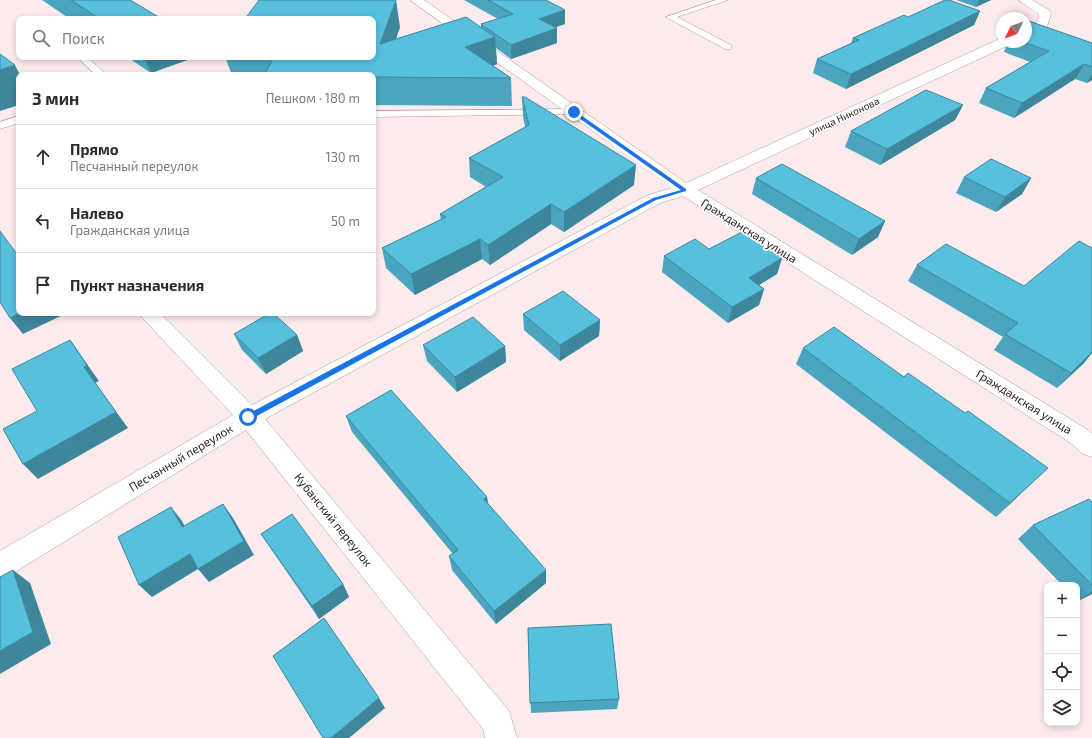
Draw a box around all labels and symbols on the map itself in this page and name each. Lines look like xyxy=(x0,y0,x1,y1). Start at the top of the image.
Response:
north arrow xyxy=(996,12,1032,48)
street label: улица Никонова xyxy=(807,94,882,138)
route end xyxy=(565,103,583,121)
street label: Гражданская улица xyxy=(698,195,800,266)
street label: Гражданская улица xyxy=(973,366,1075,437)
route start xyxy=(239,408,257,426)
street label: Песчанный переулок xyxy=(126,420,236,495)
street label: Кубанский переулок xyxy=(291,470,376,570)

